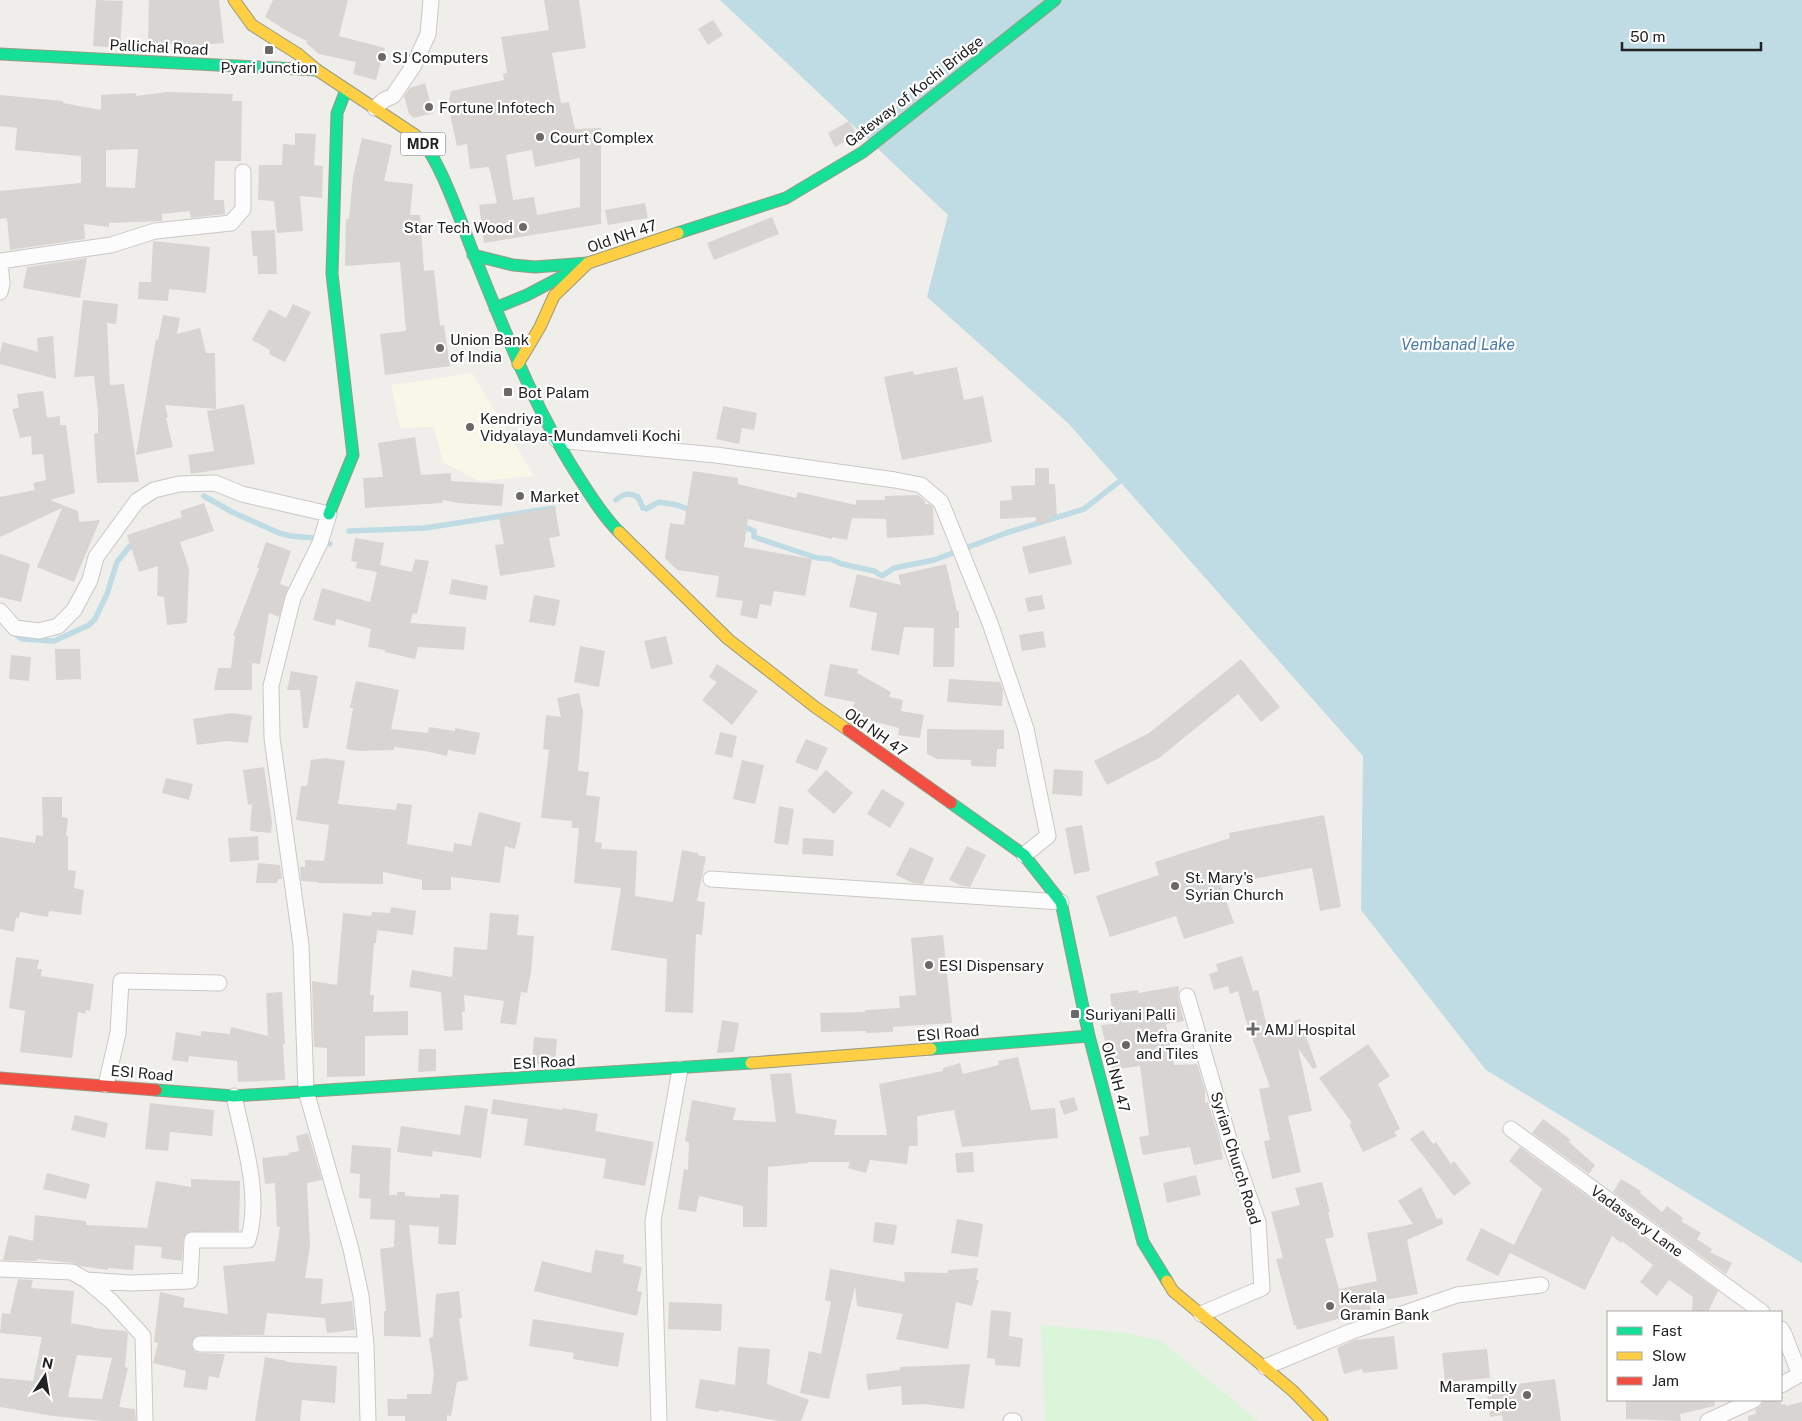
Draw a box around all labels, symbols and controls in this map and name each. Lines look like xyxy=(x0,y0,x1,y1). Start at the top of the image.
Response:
scale bar xyxy=(1622,20,1761,52)
text: 50 m xyxy=(1630,28,1665,45)
street label: Gateway of Kochi Bridge xyxy=(842,32,986,150)
street label: Pallichal Road xyxy=(109,36,209,58)
marker: Pyari Junction xyxy=(263,44,275,56)
place label: SJ Computers xyxy=(392,49,488,66)
marker: SJ Computers xyxy=(376,51,388,63)
place label: Pyari Junction xyxy=(221,59,318,76)
place label: Fortune Infotech xyxy=(439,99,555,116)
marker: Fortune Infotech xyxy=(423,101,435,113)
place label: Court Complex xyxy=(550,129,654,146)
marker: Court Complex xyxy=(534,131,546,143)
road number: MDR xyxy=(400,132,446,156)
street label: Old NH 47 xyxy=(585,216,659,256)
place label: Star Tech Wood xyxy=(404,219,513,236)
marker: Star Tech Wood xyxy=(517,221,529,233)
place label: Union Bank of India xyxy=(450,331,529,365)
water label: Vembanad Lake xyxy=(1401,335,1515,354)
marker: Union Bank of India xyxy=(434,342,446,354)
place label: Bot Palam xyxy=(518,384,589,401)
marker: Bot Palam xyxy=(502,386,514,398)
place label: Kendriya Vidyalaya-Mundamveli Kochi xyxy=(480,410,680,444)
marker: Kendriya Vidyalaya-Mundamveli Kochi xyxy=(464,421,476,433)
place label: Market xyxy=(530,488,580,505)
marker: Market xyxy=(514,490,526,502)
street label: Old NH 47 xyxy=(841,704,911,760)
place label: St. Mary's Syrian Church xyxy=(1185,869,1284,903)
marker: St. Mary's Syrian Church xyxy=(1169,880,1181,892)
place label: ESI Dispensary xyxy=(939,957,1044,974)
marker: ESI Dispensary xyxy=(923,959,935,971)
place label: Suriyani Palli xyxy=(1085,1006,1176,1023)
marker: Suriyani Palli xyxy=(1069,1008,1081,1020)
place label: AMJ Hospital xyxy=(1264,1021,1356,1038)
street label: ESI Road xyxy=(916,1022,980,1044)
marker: AMJ Hospital xyxy=(1246,1022,1260,1036)
place label: Mefra Granite and Tiles xyxy=(1136,1028,1232,1062)
marker: Mefra Granite and Tiles xyxy=(1120,1039,1132,1051)
street label: Old NH 47 xyxy=(1098,1040,1134,1114)
street label: ESI Road xyxy=(512,1052,576,1072)
street label: ESI Road xyxy=(110,1062,174,1084)
street label: Syrian Church Road xyxy=(1208,1090,1264,1226)
street label: Vadassery Lane xyxy=(1587,1182,1687,1260)
place label: Kerala Gramin Bank xyxy=(1340,1289,1429,1323)
marker: Kerala Gramin Bank xyxy=(1324,1300,1336,1312)
legend xyxy=(1607,1311,1782,1401)
text: Fast xyxy=(1652,1322,1682,1339)
text: Slow xyxy=(1652,1347,1687,1364)
north arrow xyxy=(20,1351,70,1401)
text: N xyxy=(41,1354,55,1372)
text: Jam xyxy=(1652,1372,1679,1389)
place label: Marampilly Temple xyxy=(1439,1378,1517,1412)
marker: Marampilly Temple xyxy=(1521,1389,1533,1401)

